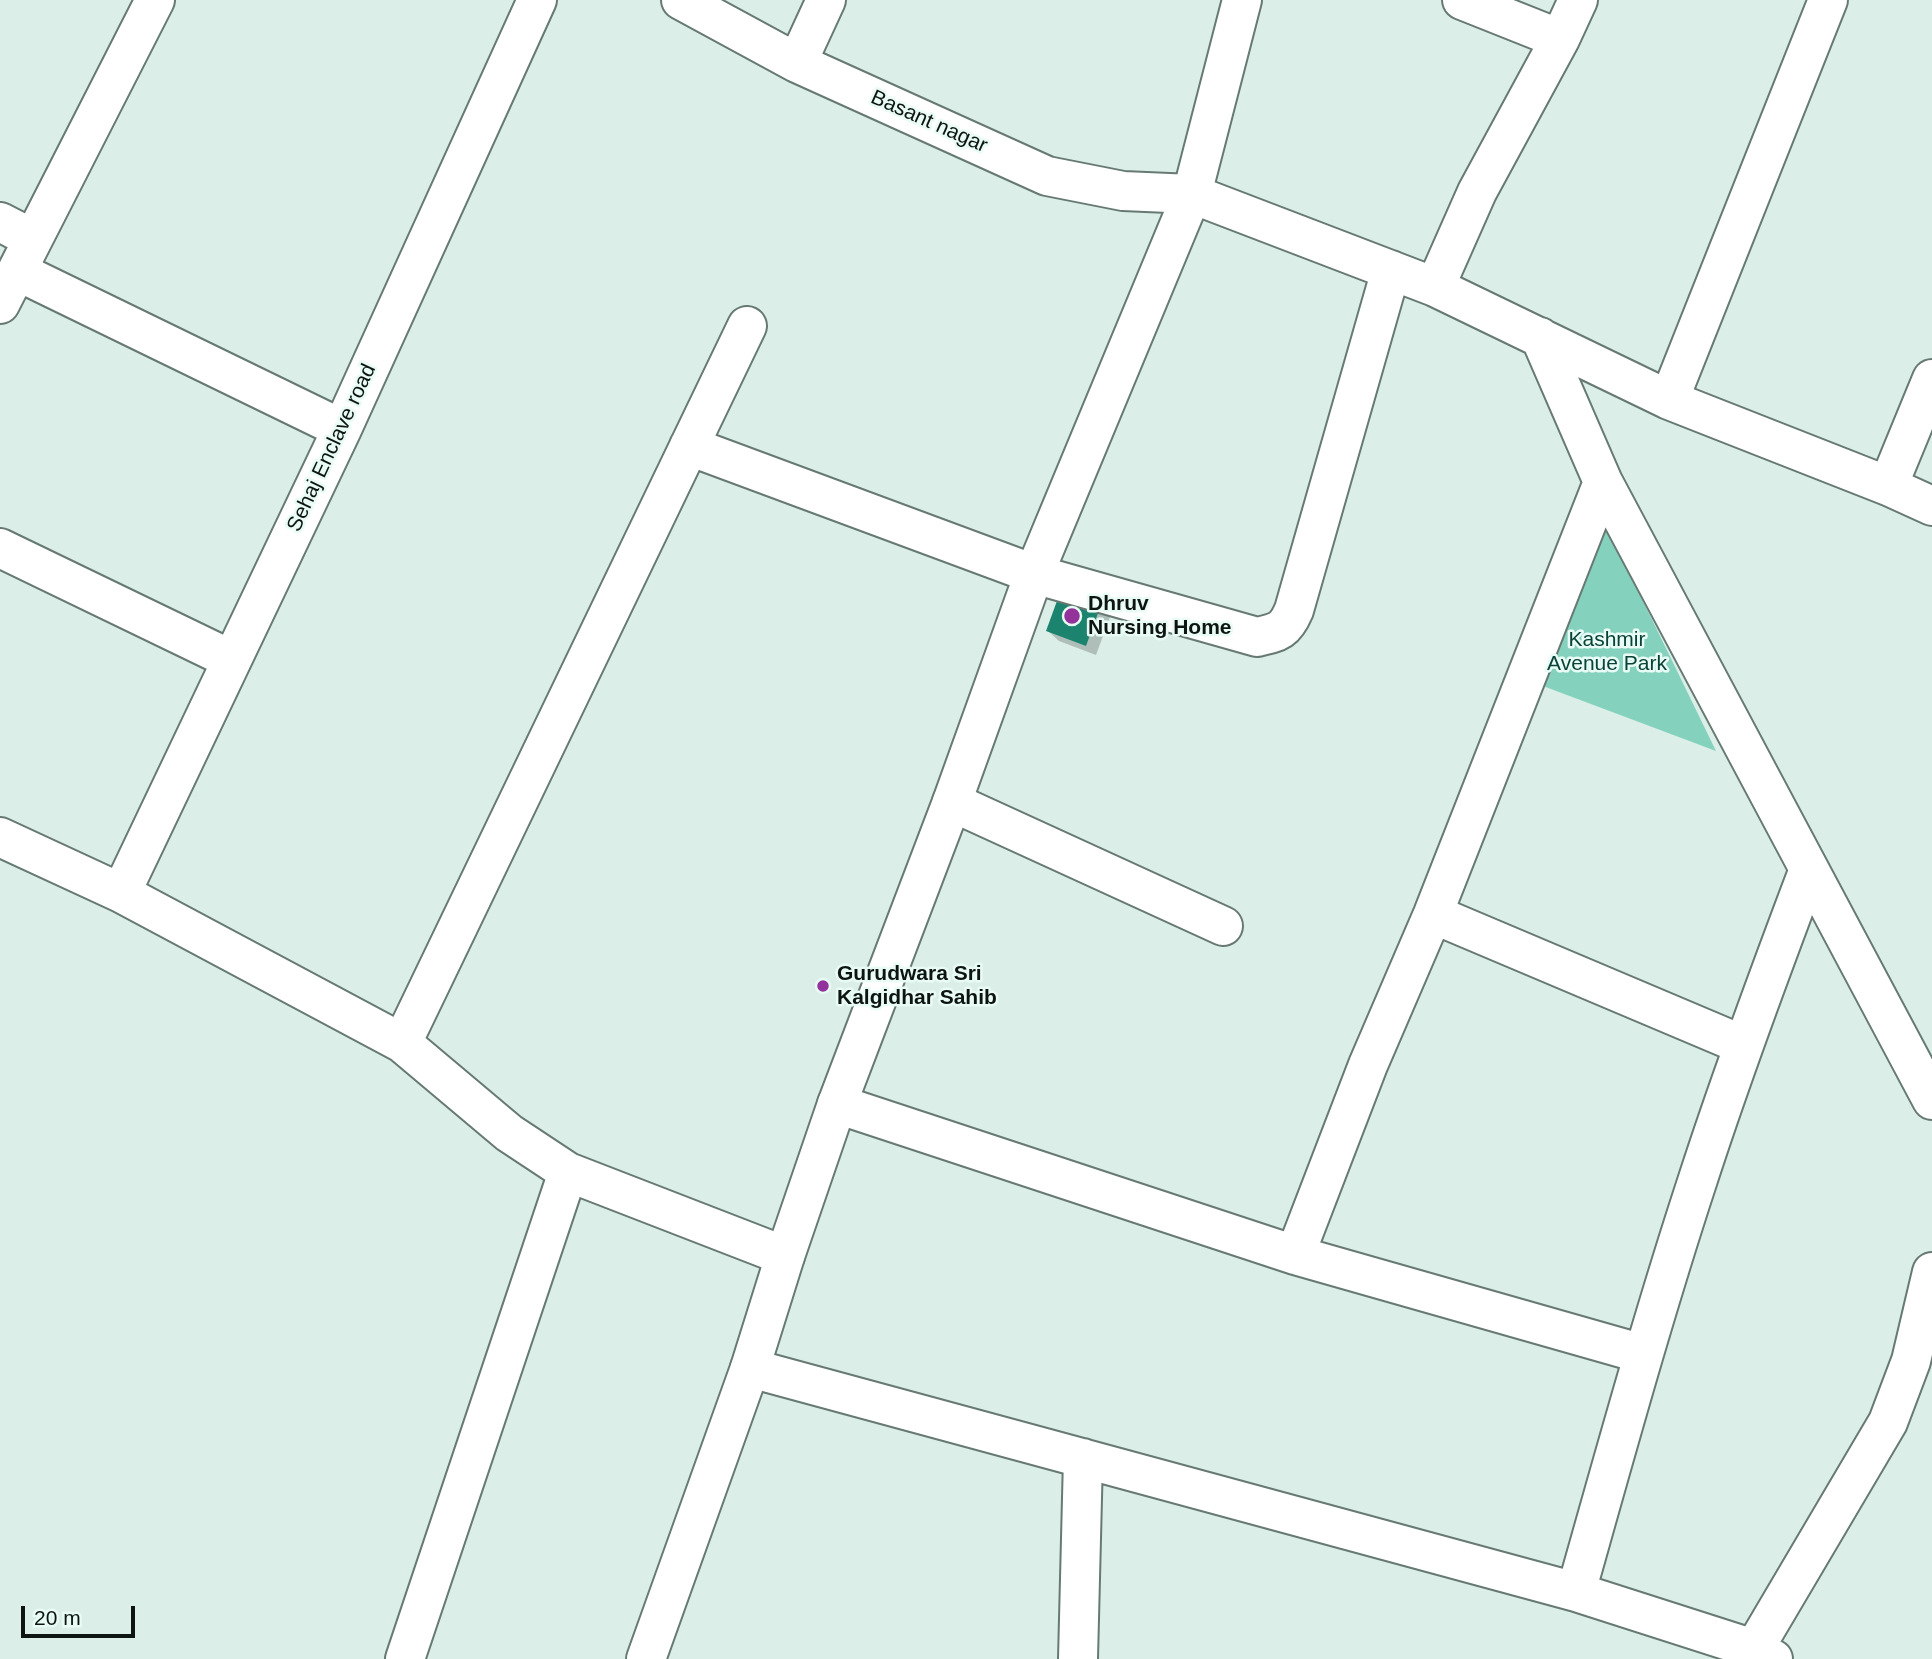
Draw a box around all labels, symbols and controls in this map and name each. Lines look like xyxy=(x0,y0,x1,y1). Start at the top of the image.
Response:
street label: Basant nagar xyxy=(867,85,991,159)
street label: Sehaj Enclave road xyxy=(282,360,382,536)
place label: Dhruv Nursing Home xyxy=(1088,591,1232,641)
marker: Dhruv Nursing Home xyxy=(1062,606,1082,626)
park label: Kashmir Avenue Park xyxy=(1547,627,1667,677)
place label: Gurudwara Sri Kalgidhar Sahib xyxy=(837,961,997,1011)
marker: Gurudwara Sri Kalgidhar Sahib xyxy=(815,978,831,994)
scale bar xyxy=(24,1592,138,1636)
text: 20 m xyxy=(34,1606,81,1629)

